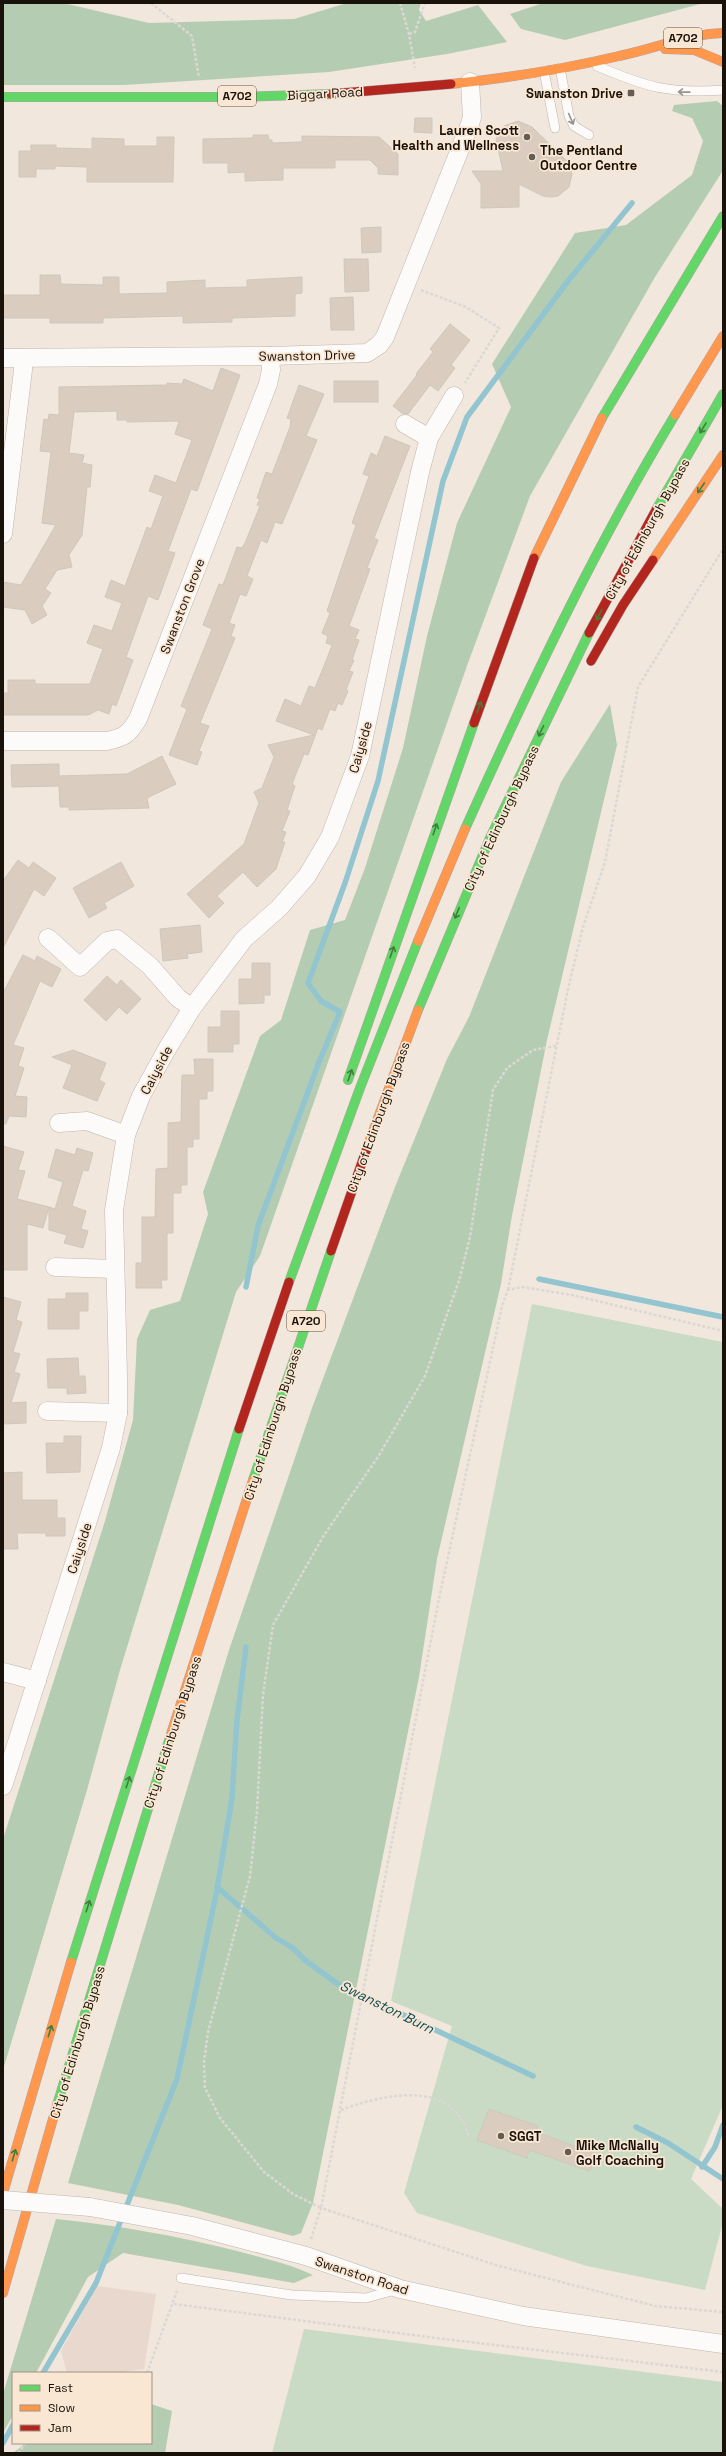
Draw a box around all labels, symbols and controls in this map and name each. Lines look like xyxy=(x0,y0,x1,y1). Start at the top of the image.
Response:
road number: A702 xyxy=(664,28,702,48)
street label: Biggar Road xyxy=(287,83,363,104)
place label: Swanston Drive xyxy=(526,85,623,102)
road number: A702 xyxy=(218,86,256,106)
marker: Swanston Drive xyxy=(626,88,636,98)
one-way arrow xyxy=(678,88,691,96)
one-way arrow xyxy=(568,113,575,125)
place label: Lauren Scott Health and Wellness xyxy=(393,122,519,154)
marker: Lauren Scott Health and Wellness xyxy=(522,132,532,142)
place label: The Pentland Outdoor Centre xyxy=(540,142,637,174)
marker: The Pentland Outdoor Centre xyxy=(527,152,537,162)
street label: Swanston Drive xyxy=(259,346,355,365)
one-way arrow xyxy=(699,422,707,433)
street label: City of Edinburgh Bypass xyxy=(601,455,694,603)
one-way arrow xyxy=(697,482,705,494)
street label: Swanston Grove xyxy=(156,556,208,656)
one-way arrow xyxy=(595,609,603,621)
one-way arrow xyxy=(475,701,483,713)
street label: Caiyside xyxy=(345,719,376,775)
one-way arrow xyxy=(537,725,544,737)
street label: City of Edinburgh Bypass xyxy=(460,742,543,894)
one-way arrow xyxy=(432,824,440,836)
one-way arrow xyxy=(453,906,460,918)
one-way arrow xyxy=(389,947,397,959)
street label: City of Edinburgh Bypass xyxy=(343,1039,414,1195)
street label: Caiyside xyxy=(136,1043,176,1098)
one-way arrow xyxy=(346,1069,354,1081)
road number: A720 xyxy=(287,1311,325,1331)
street label: City of Edinburgh Bypass xyxy=(240,1346,305,1502)
street label: Caiyside xyxy=(63,1520,96,1576)
street label: City of Edinburgh Bypass xyxy=(140,1654,205,1810)
one-way arrow xyxy=(125,1776,132,1789)
one-way arrow xyxy=(85,1901,93,1913)
street label: City of Edinburgh Bypass xyxy=(46,1963,109,2121)
water label: Swanston Burn xyxy=(337,1977,437,2038)
one-way arrow xyxy=(47,2024,54,2037)
place label: SGGT xyxy=(509,2128,542,2145)
marker: SGGT xyxy=(496,2131,506,2141)
place label: Mike McNally Golf Coaching xyxy=(576,2137,664,2169)
marker: Mike McNally Golf Coaching xyxy=(563,2147,573,2157)
one-way arrow xyxy=(11,2149,18,2162)
street label: Swanston Road xyxy=(313,2252,411,2299)
legend xyxy=(12,2372,152,2444)
text: Fast xyxy=(48,2380,73,2396)
text: Slow xyxy=(48,2400,75,2416)
text: Jam xyxy=(48,2420,72,2436)

